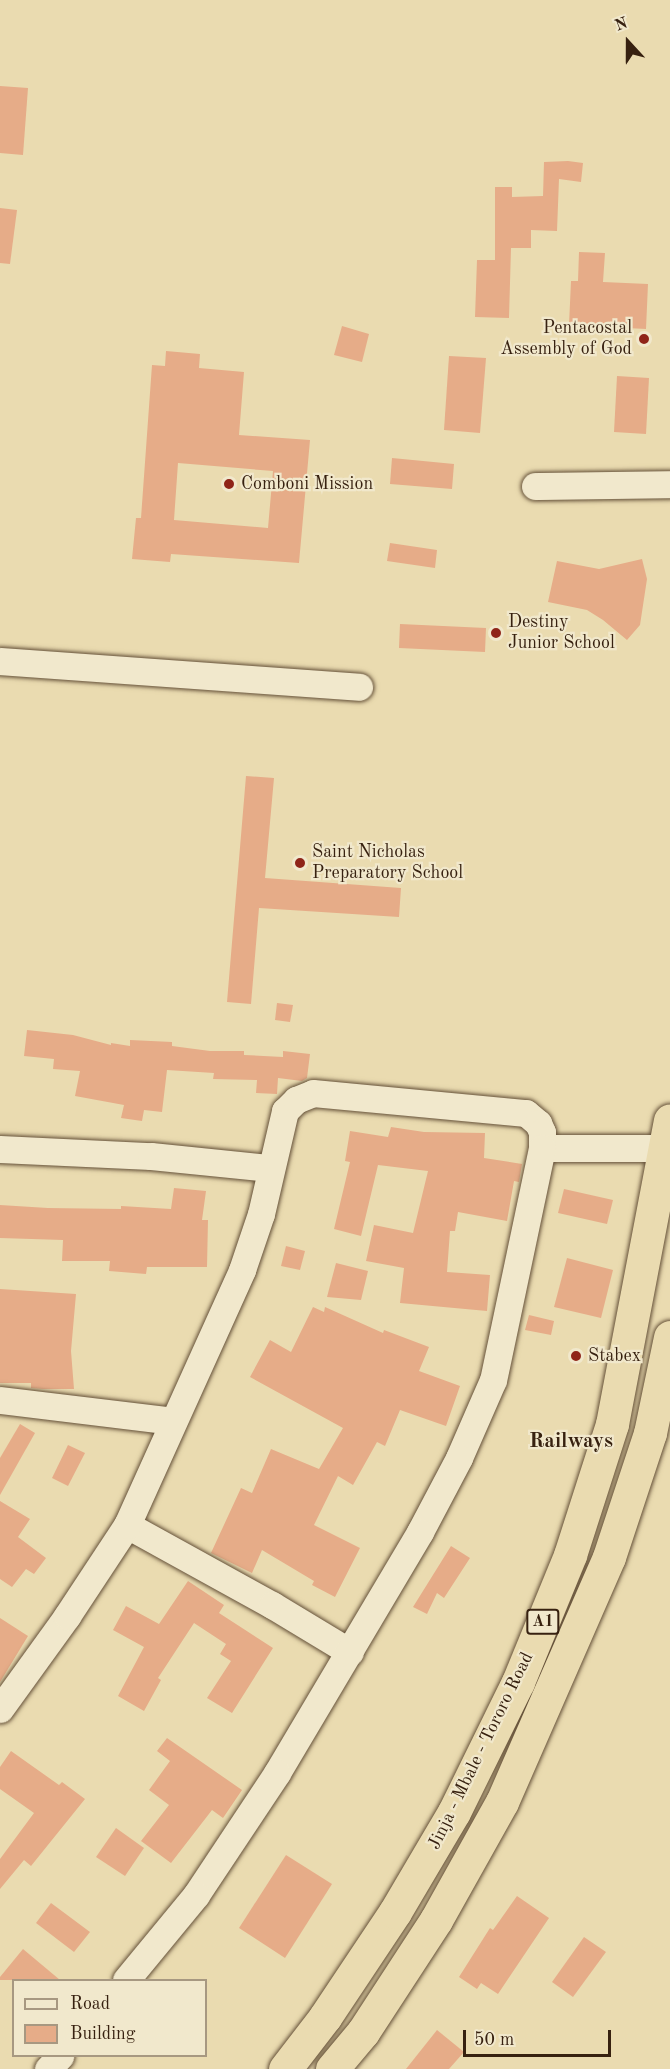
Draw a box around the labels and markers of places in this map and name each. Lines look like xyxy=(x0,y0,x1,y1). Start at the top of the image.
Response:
place label: Pentacostal Assembly of God xyxy=(500,318,632,360)
marker: Pentacostal Assembly of God xyxy=(637,332,651,346)
place label: Comboni Mission xyxy=(241,473,373,495)
marker: Comboni Mission xyxy=(222,477,236,491)
place label: Destiny Junior School xyxy=(508,612,615,654)
marker: Destiny Junior School xyxy=(489,626,503,640)
place label: Saint Nicholas Preparatory School xyxy=(312,842,463,884)
marker: Saint Nicholas Preparatory School xyxy=(293,856,307,870)
place label: Stabex xyxy=(588,1345,641,1367)
marker: Stabex xyxy=(569,1349,583,1363)

